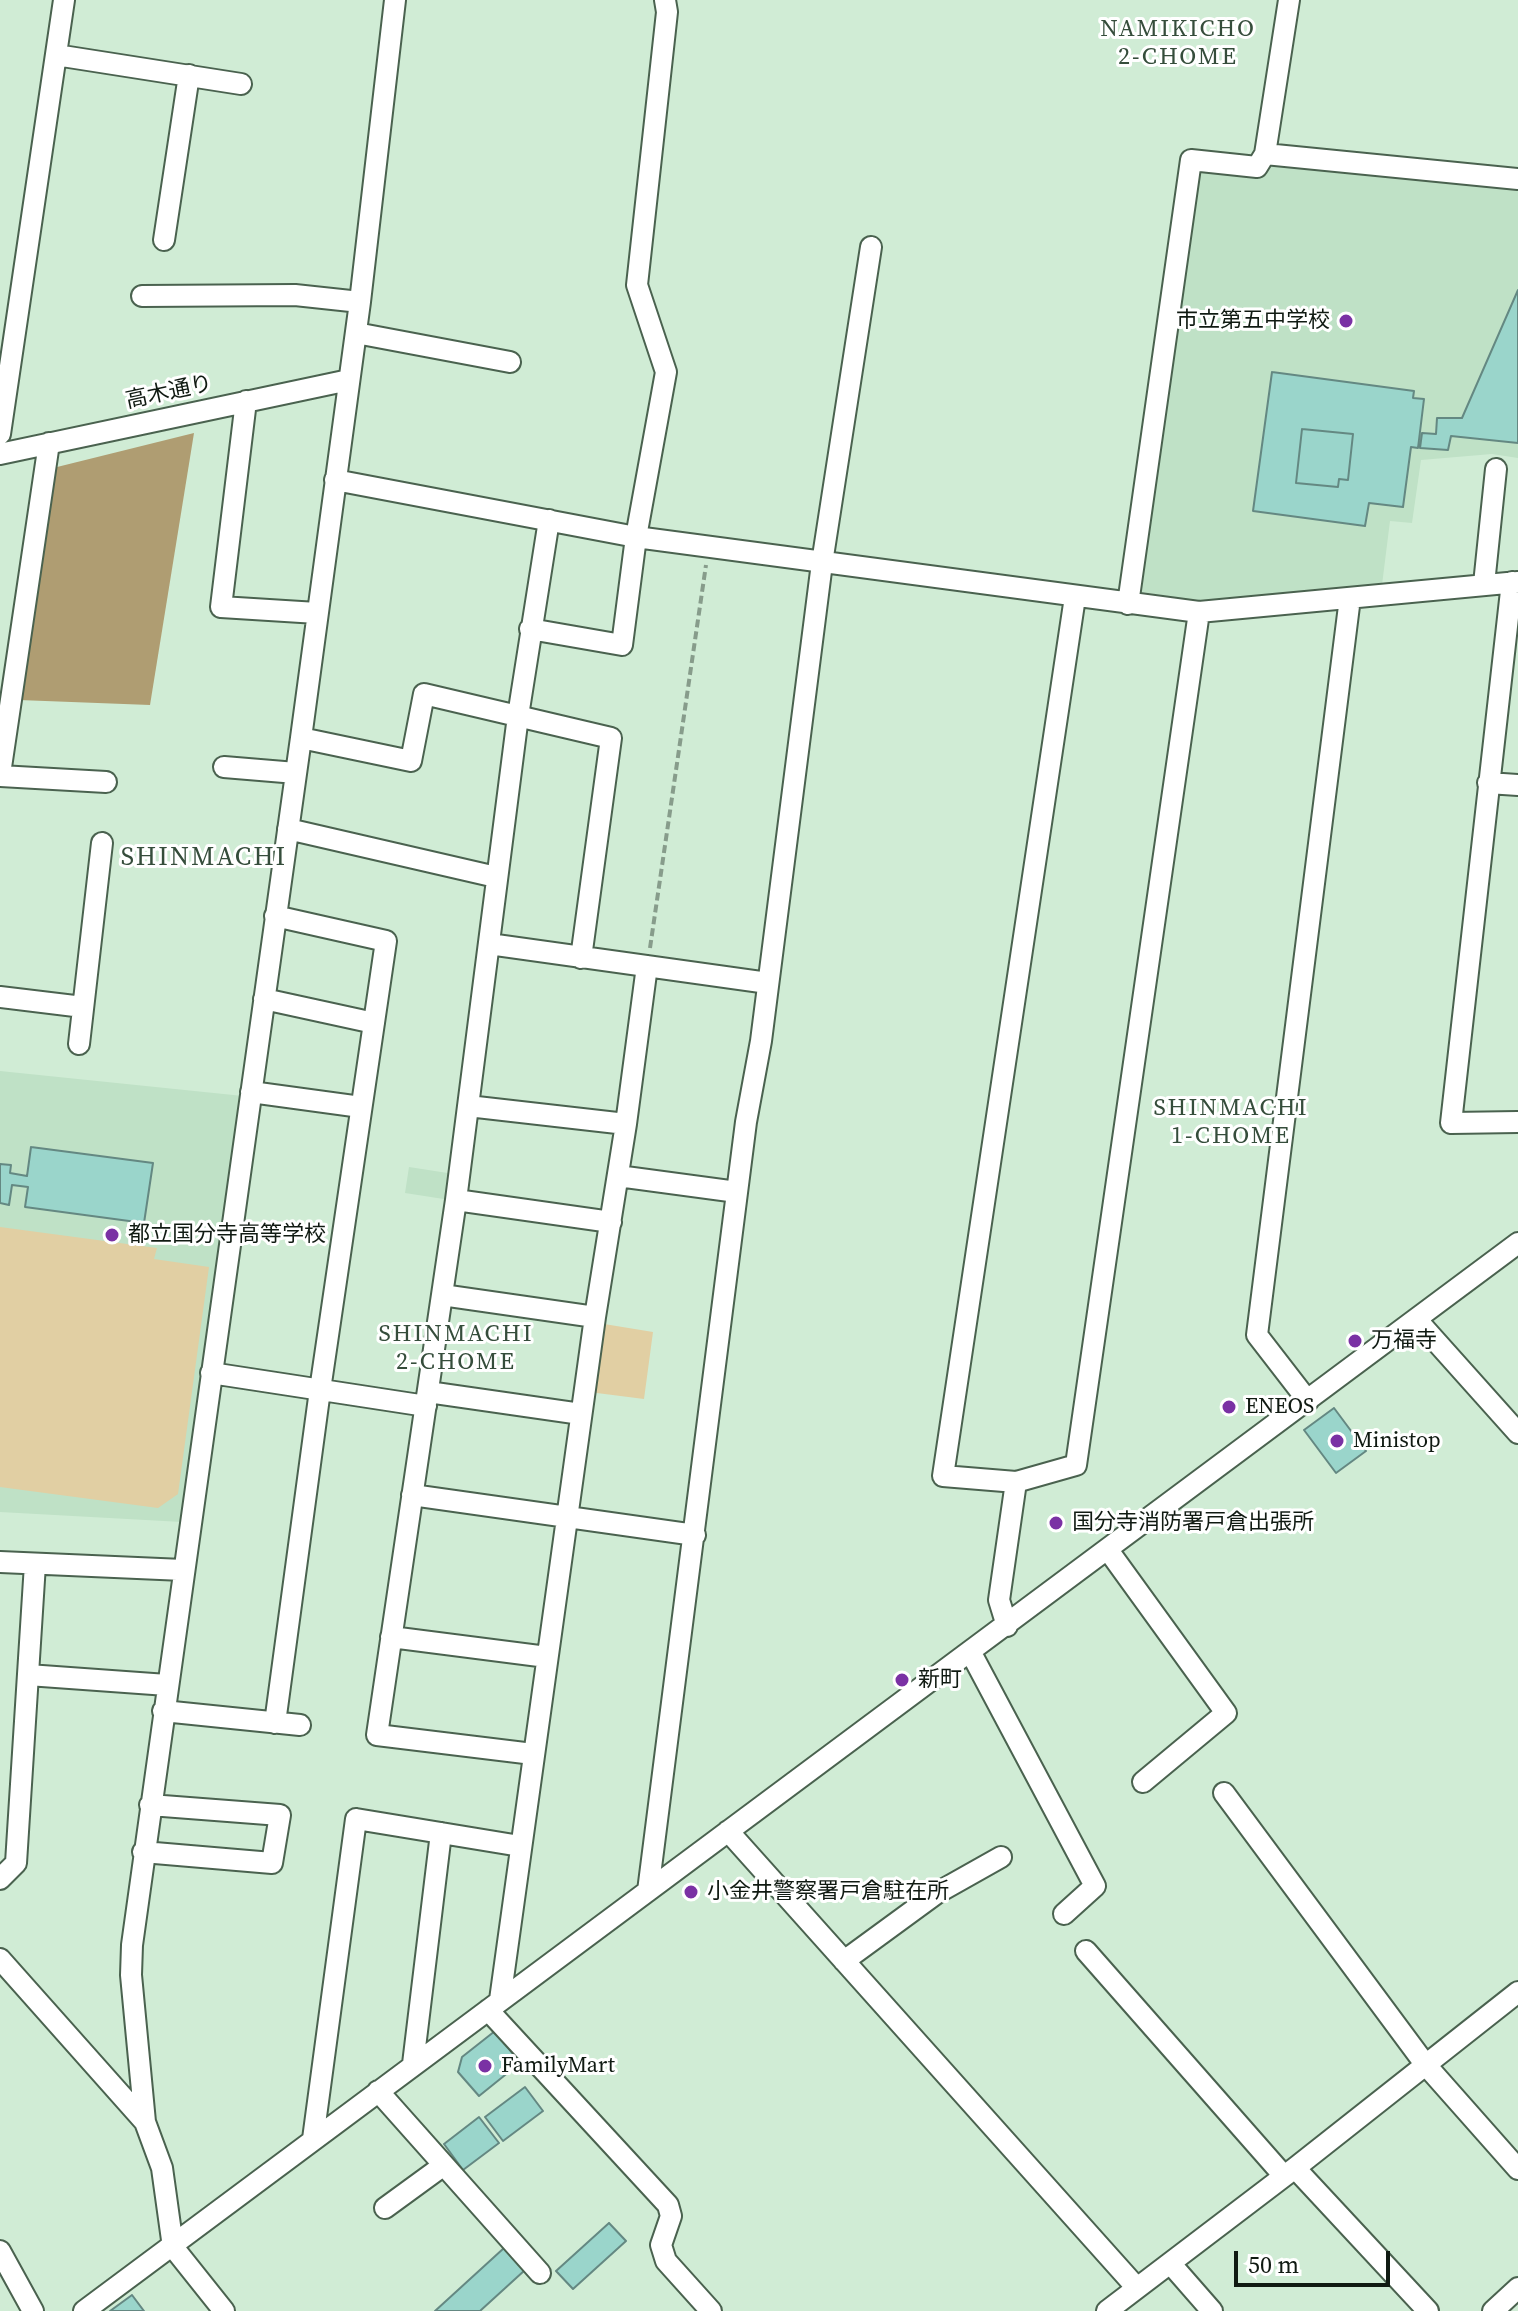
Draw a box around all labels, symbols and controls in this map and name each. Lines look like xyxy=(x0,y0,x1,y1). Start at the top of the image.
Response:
district label: NAMIKICHO 2-CHOME xyxy=(1100,16,1256,72)
place label: 市立第五中学校 xyxy=(1176,308,1330,334)
marker: 市立第五中学校 xyxy=(1337,312,1355,330)
street label: 高木通り xyxy=(123,371,215,415)
district label: SHINMACHI xyxy=(121,842,287,874)
district label: SHINMACHI 1-CHOME xyxy=(1153,1095,1309,1151)
place label: 都立国分寺高等学校 xyxy=(128,1222,326,1248)
marker: 都立国分寺高等学校 xyxy=(103,1226,121,1244)
district label: SHINMACHI 2-CHOME xyxy=(378,1321,534,1377)
place label: 万福寺 xyxy=(1371,1328,1437,1354)
marker: 万福寺 xyxy=(1346,1332,1364,1350)
place label: ENEOS xyxy=(1245,1394,1314,1420)
marker: ENEOS xyxy=(1220,1398,1238,1416)
place label: Ministop xyxy=(1353,1428,1441,1454)
marker: Ministop xyxy=(1328,1432,1346,1450)
place label: 国分寺消防署戸倉出張所 xyxy=(1072,1510,1314,1536)
marker: 国分寺消防署戸倉出張所 xyxy=(1047,1514,1065,1532)
place label: 新町 xyxy=(918,1667,962,1693)
marker: 新町 xyxy=(893,1671,911,1689)
place label: 小金井警察署戸倉駐在所 xyxy=(707,1879,949,1905)
marker: 小金井警察署戸倉駐在所 xyxy=(682,1883,700,1901)
place label: FamilyMart xyxy=(501,2053,615,2079)
marker: FamilyMart xyxy=(476,2057,494,2075)
scale bar xyxy=(1238,2235,1394,2285)
text: 50 m xyxy=(1248,2248,1299,2281)

